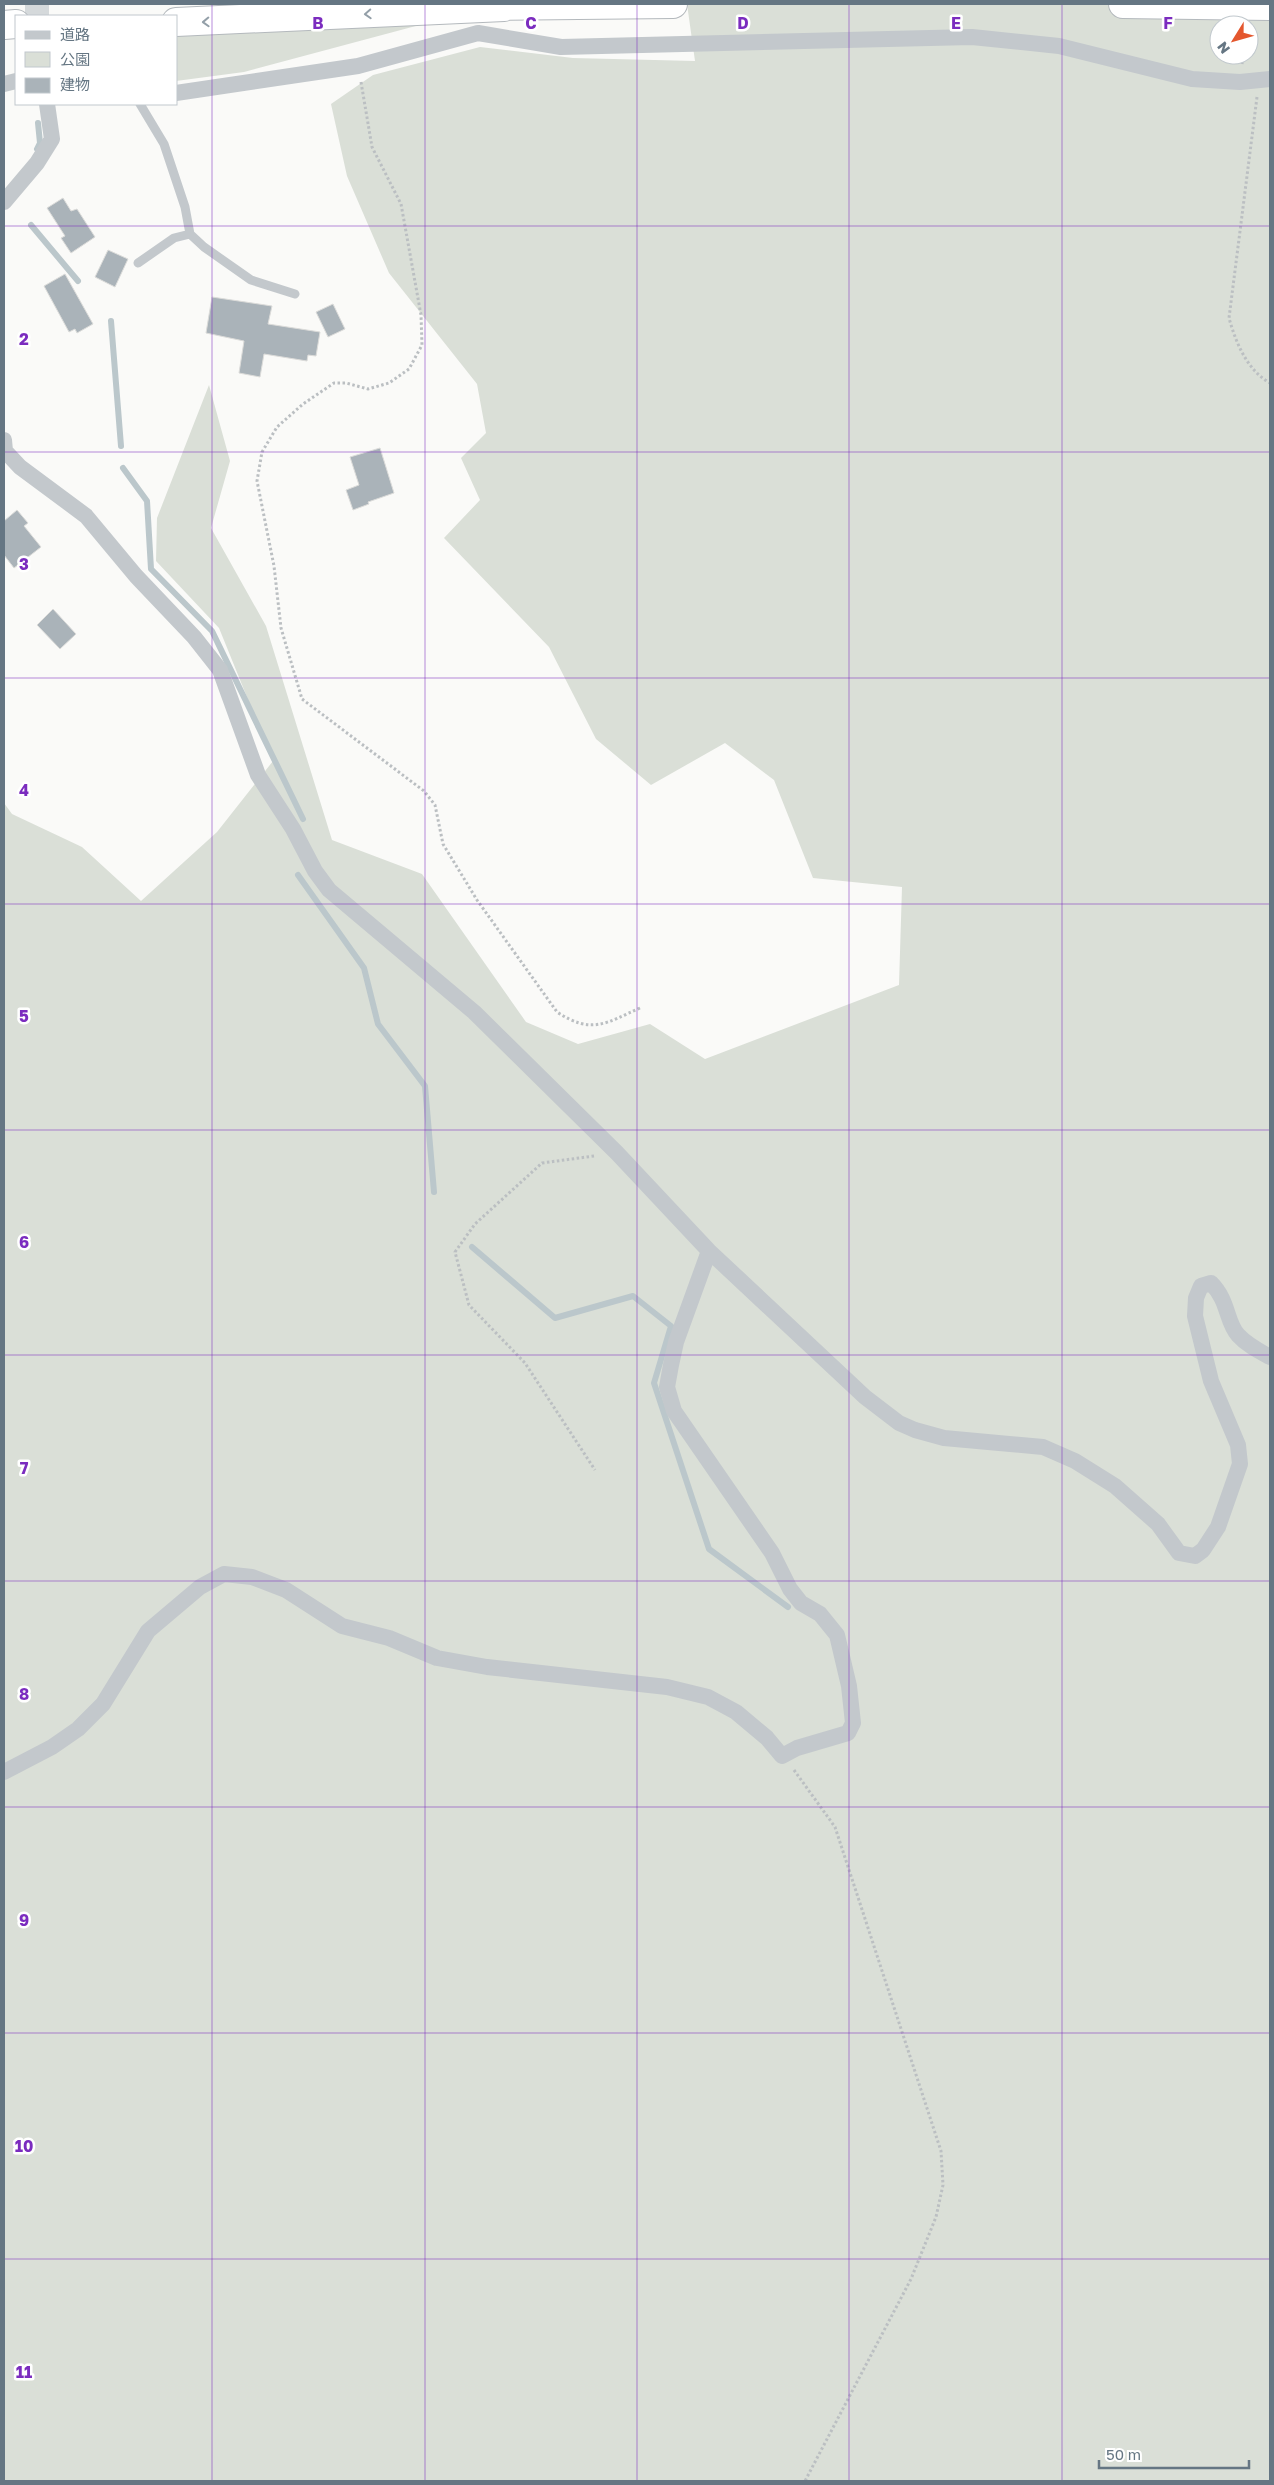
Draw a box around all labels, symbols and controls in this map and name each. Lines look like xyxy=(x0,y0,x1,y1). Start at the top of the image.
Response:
one-way arrow xyxy=(364,8,372,19)
text: B xyxy=(312,13,324,33)
text: C xyxy=(525,13,537,33)
text: D xyxy=(737,13,749,33)
text: E xyxy=(951,13,961,33)
text: F xyxy=(1163,13,1173,33)
legend xyxy=(15,15,178,105)
north arrow xyxy=(1209,15,1259,65)
one-way arrow xyxy=(201,17,209,27)
text: 道路 xyxy=(60,25,90,43)
text: N xyxy=(1213,39,1233,57)
text: 公園 xyxy=(60,50,90,68)
text: 建物 xyxy=(60,75,90,93)
text: 2 xyxy=(19,329,29,349)
text: 3 xyxy=(19,554,29,574)
text: 4 xyxy=(19,780,29,800)
text: 5 xyxy=(19,1006,29,1026)
text: 6 xyxy=(19,1232,29,1252)
text: 7 xyxy=(20,1458,29,1478)
text: 8 xyxy=(19,1684,29,1704)
text: 9 xyxy=(19,1910,29,1930)
text: 10 xyxy=(15,2136,33,2156)
text: 11 xyxy=(16,2362,32,2382)
scale bar xyxy=(1099,2438,1249,2470)
text: 50 m xyxy=(1106,2445,1141,2463)

